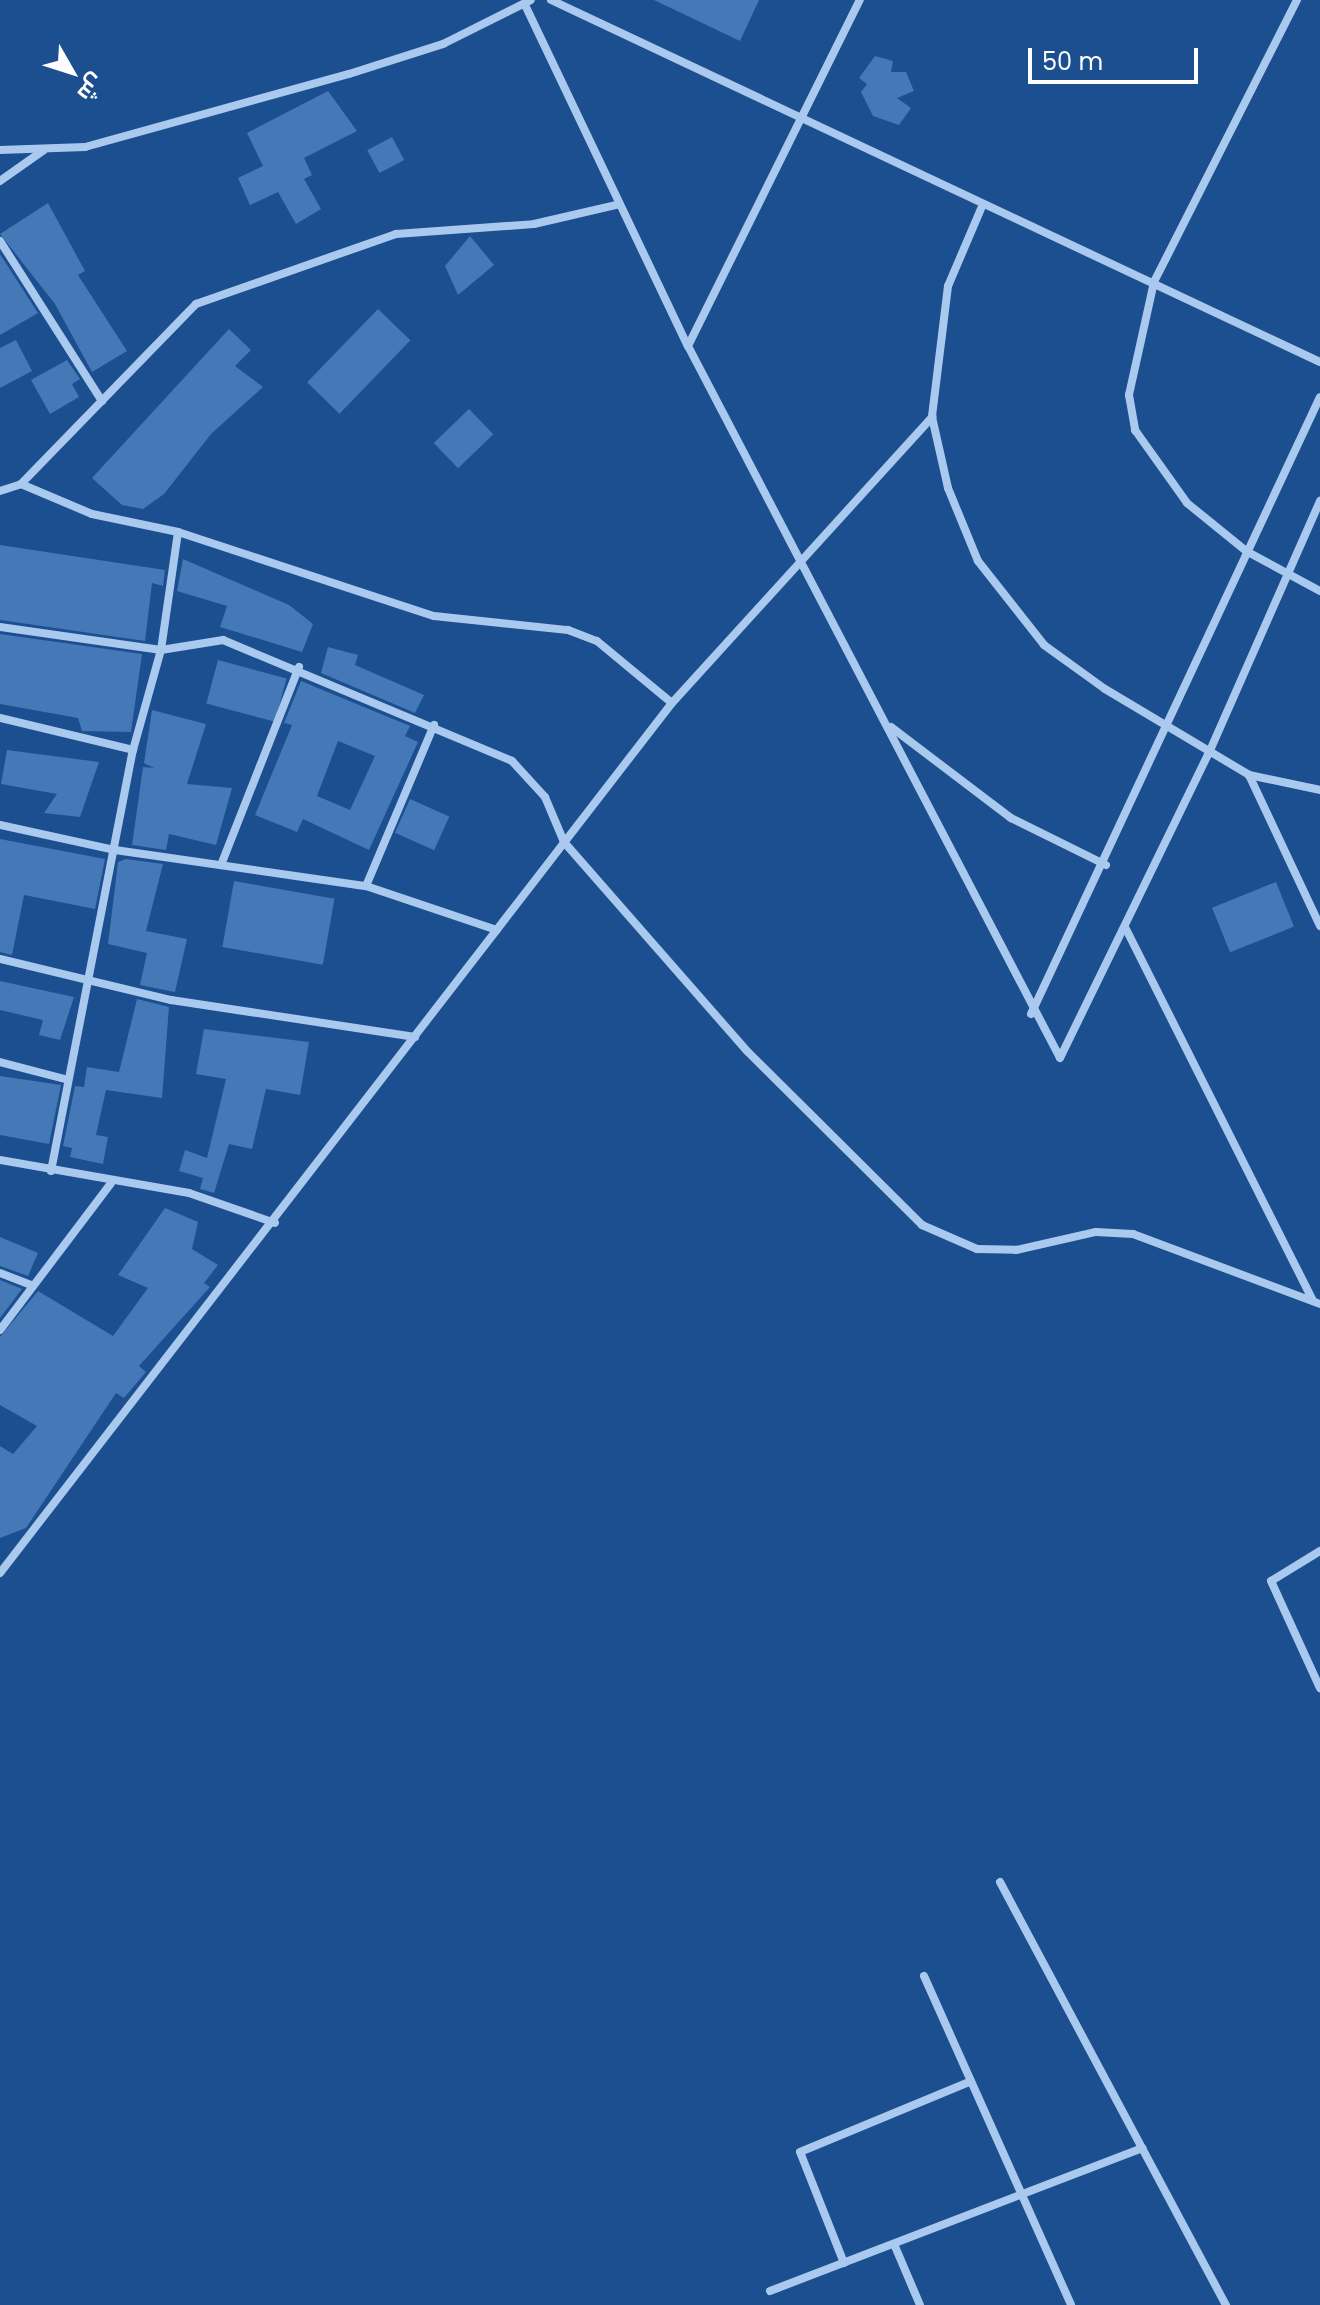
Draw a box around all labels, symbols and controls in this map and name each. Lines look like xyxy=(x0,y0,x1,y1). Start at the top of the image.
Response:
north arrow xyxy=(32,32,112,112)
scale bar xyxy=(1032,32,1202,82)
text: 50 m xyxy=(1042,45,1103,78)
text: ش xyxy=(70,67,112,108)

